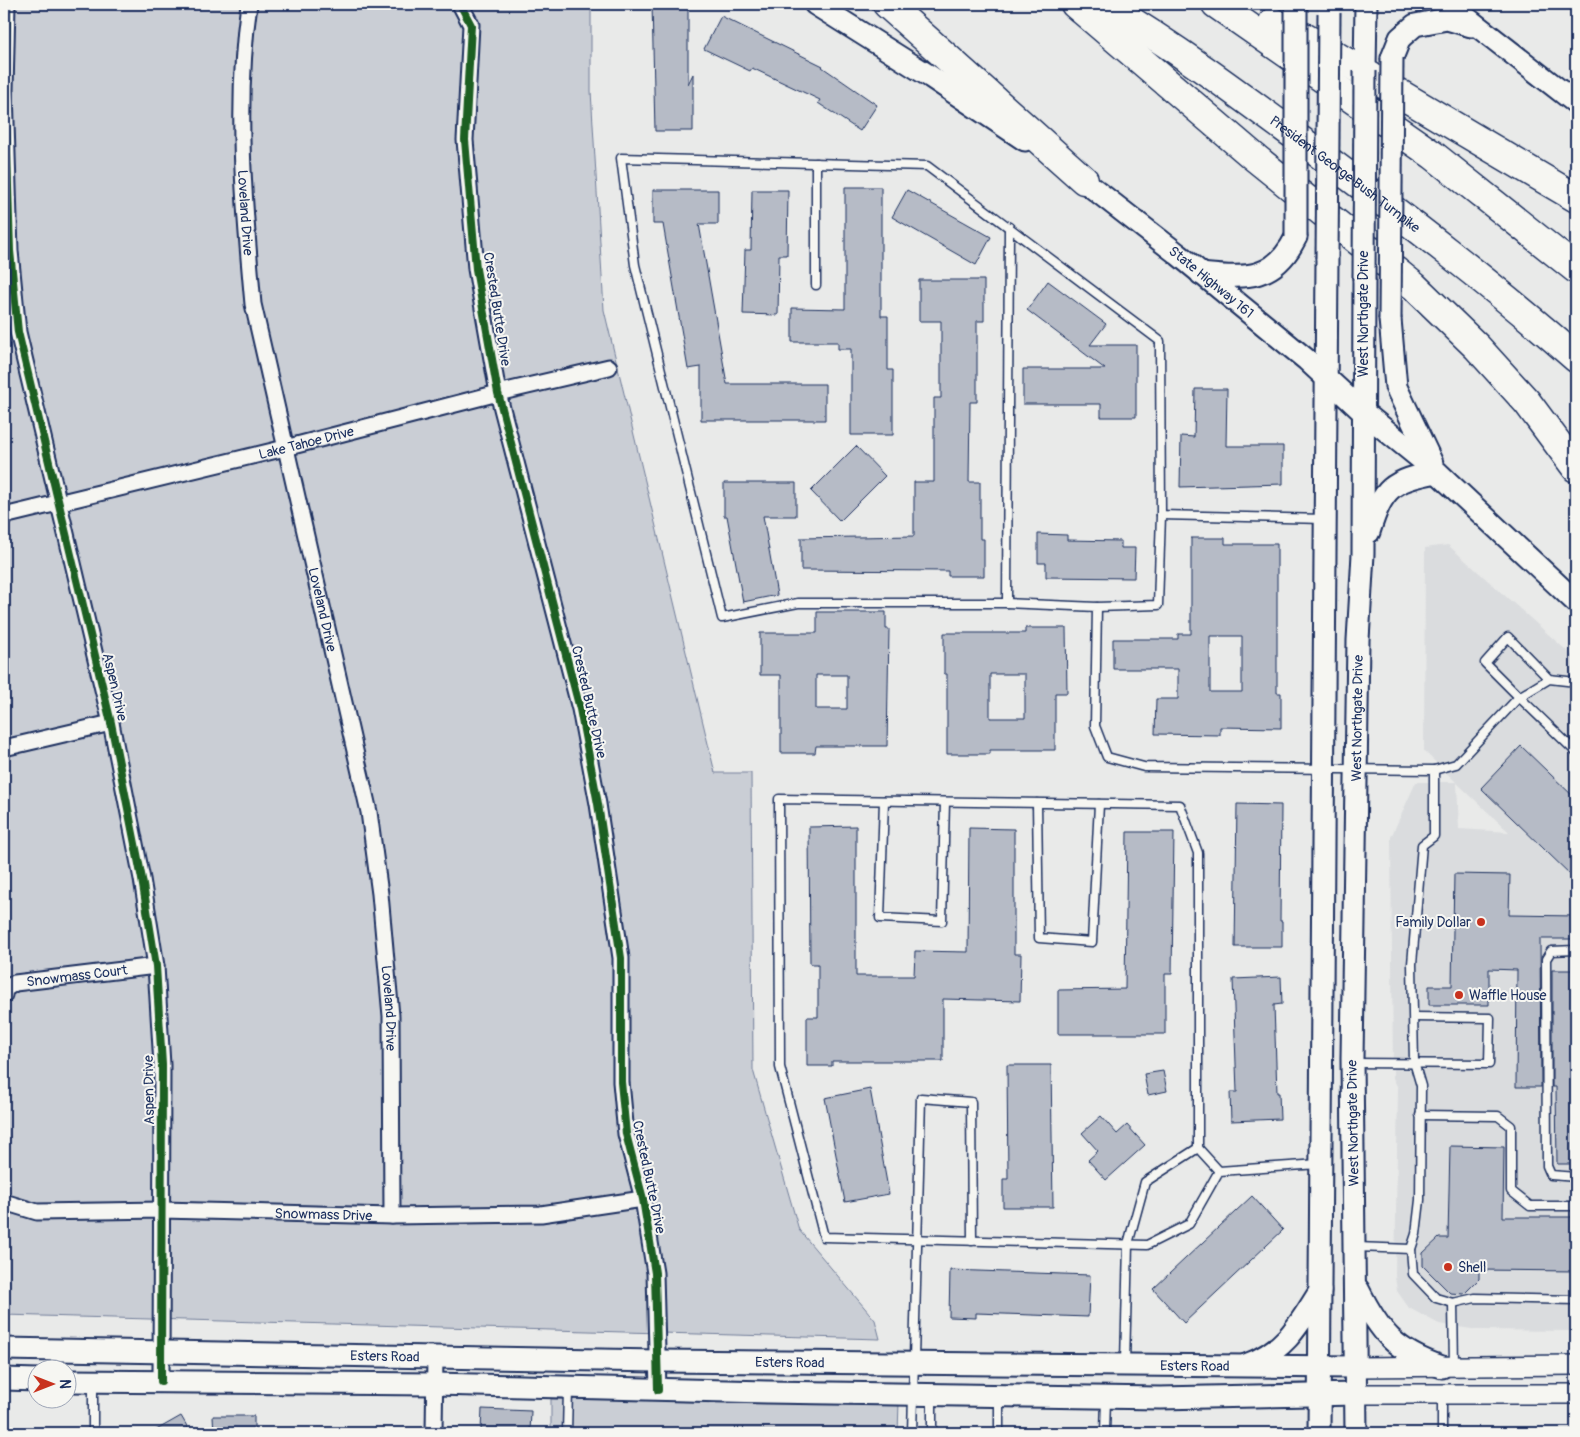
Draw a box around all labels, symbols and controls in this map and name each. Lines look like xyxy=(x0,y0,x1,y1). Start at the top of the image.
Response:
street label: President George Bush Turnpike xyxy=(1267,112,1424,236)
street label: Loveland Drive xyxy=(234,169,257,256)
street label: State Highway 161 xyxy=(1166,242,1258,322)
street label: Crested Butte Drive xyxy=(480,251,514,367)
street label: West Northgate Drive xyxy=(1355,251,1372,377)
street label: Lake Tahoe Drive xyxy=(257,422,356,463)
street label: Loveland Drive xyxy=(305,566,341,653)
street label: Crested Butte Drive xyxy=(568,644,610,760)
street label: Aspen Drive xyxy=(99,651,131,723)
street label: West Northgate Drive xyxy=(1347,654,1366,782)
place label: Family Dollar xyxy=(1395,914,1471,931)
marker: Family Dollar xyxy=(1475,916,1487,928)
street label: Snowmass Court xyxy=(25,961,129,990)
street label: Loveland Drive xyxy=(378,964,400,1051)
place label: Waffle House xyxy=(1469,987,1547,1004)
marker: Waffle House xyxy=(1453,989,1465,1001)
street label: Aspen Drive xyxy=(140,1055,158,1125)
street label: West Northgate Drive xyxy=(1343,1059,1363,1186)
street label: Crested Butte Drive xyxy=(629,1119,669,1235)
street label: Snowmass Drive xyxy=(274,1204,373,1224)
place label: Shell xyxy=(1458,1259,1486,1276)
marker: Shell xyxy=(1442,1261,1454,1273)
street label: Esters Road xyxy=(350,1347,420,1365)
street label: Esters Road xyxy=(755,1353,825,1371)
street label: Esters Road xyxy=(1160,1357,1230,1374)
north arrow xyxy=(28,1360,78,1410)
text: N xyxy=(56,1379,73,1389)

